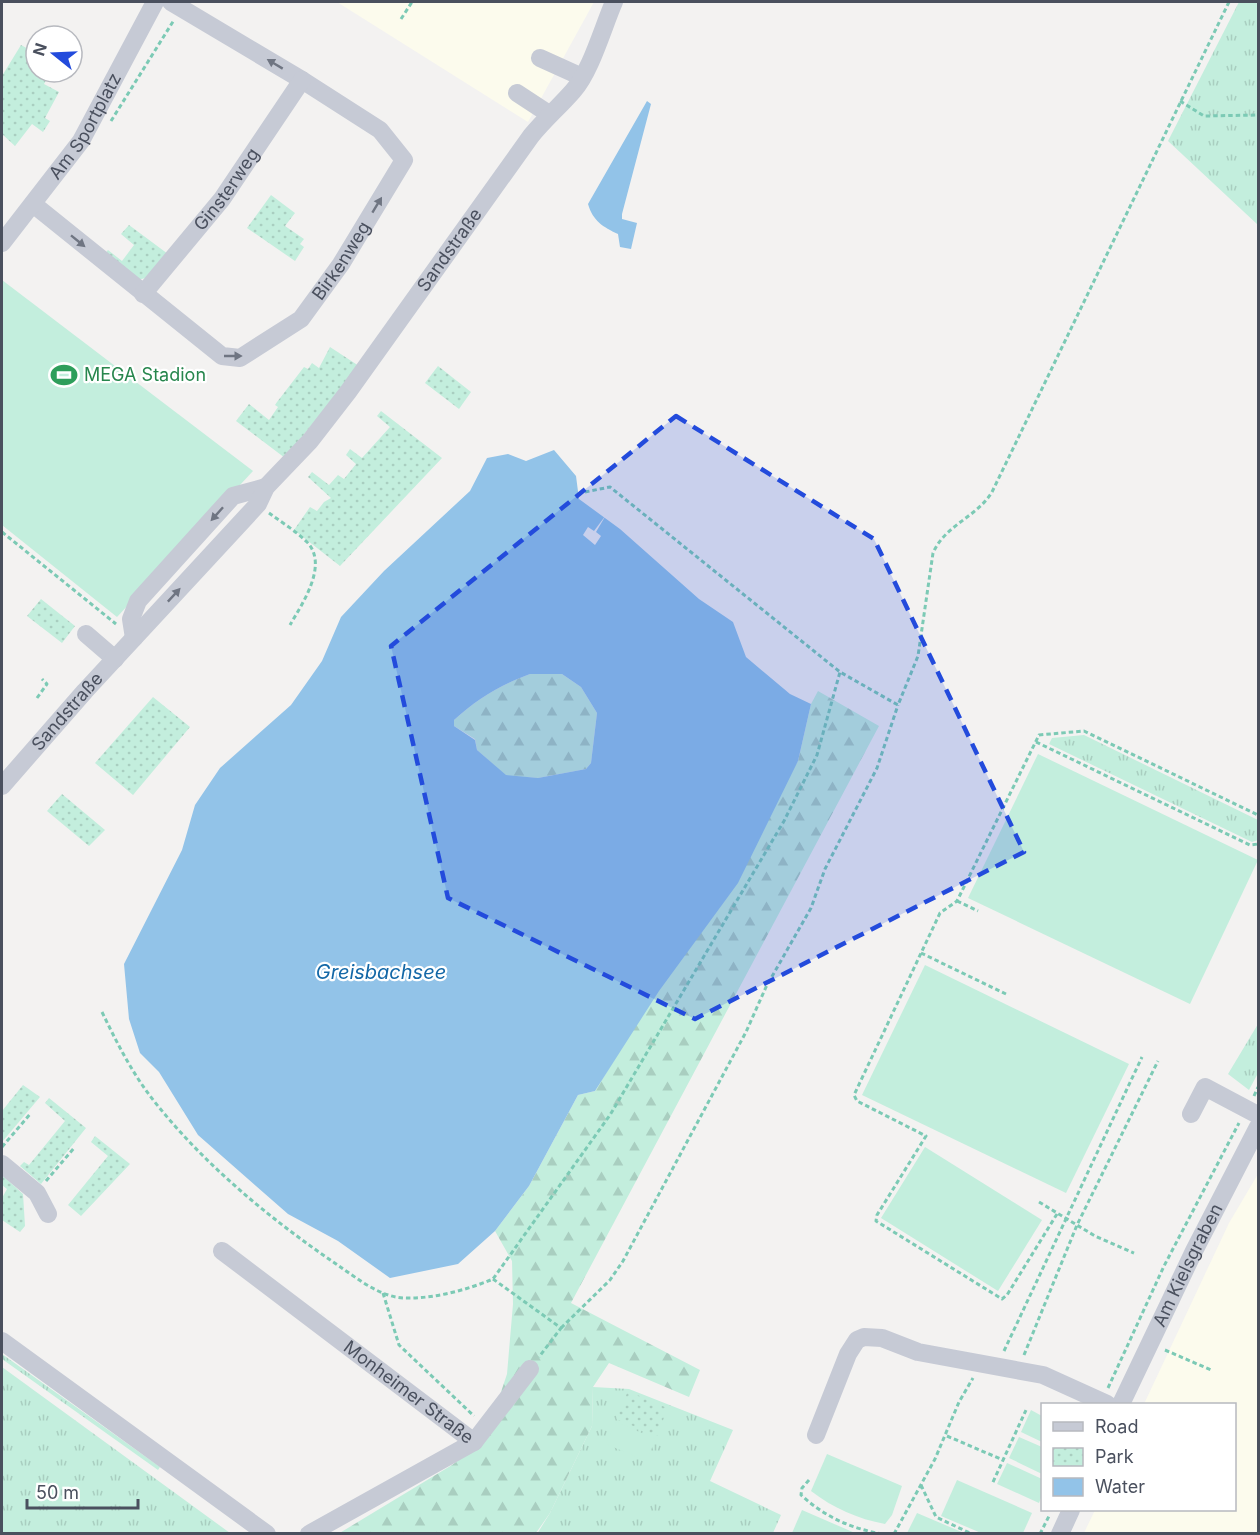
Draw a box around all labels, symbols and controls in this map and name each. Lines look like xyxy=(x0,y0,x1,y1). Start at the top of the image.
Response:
north arrow xyxy=(24,24,84,84)
text: N xyxy=(28,40,51,58)
one-way arrow xyxy=(267,58,283,69)
street label: Am Sportplatz xyxy=(44,69,125,183)
street label: Ginsterweg xyxy=(189,144,263,235)
one-way arrow xyxy=(371,197,382,213)
street label: Sandstraße xyxy=(412,204,486,295)
street label: Birkenweg xyxy=(307,217,374,304)
one-way arrow xyxy=(70,235,86,248)
one-way arrow xyxy=(224,351,243,361)
sports icon: MEGA Stadion xyxy=(49,360,79,390)
place label: MEGA Stadion xyxy=(84,364,206,385)
one-way arrow xyxy=(211,506,224,521)
one-way arrow xyxy=(167,588,181,603)
street label: Sandstraße xyxy=(27,668,107,755)
water label: Greisbachsee xyxy=(316,960,446,984)
street label: Am Kielsgraben xyxy=(1148,1200,1227,1330)
street label: Monheimer Straße xyxy=(340,1336,478,1448)
legend xyxy=(1041,1403,1236,1511)
text: Road xyxy=(1095,1416,1138,1437)
text: Park xyxy=(1095,1446,1134,1467)
scale bar xyxy=(27,1472,138,1510)
text: Water xyxy=(1095,1476,1145,1497)
text: 50 m xyxy=(36,1482,79,1503)

